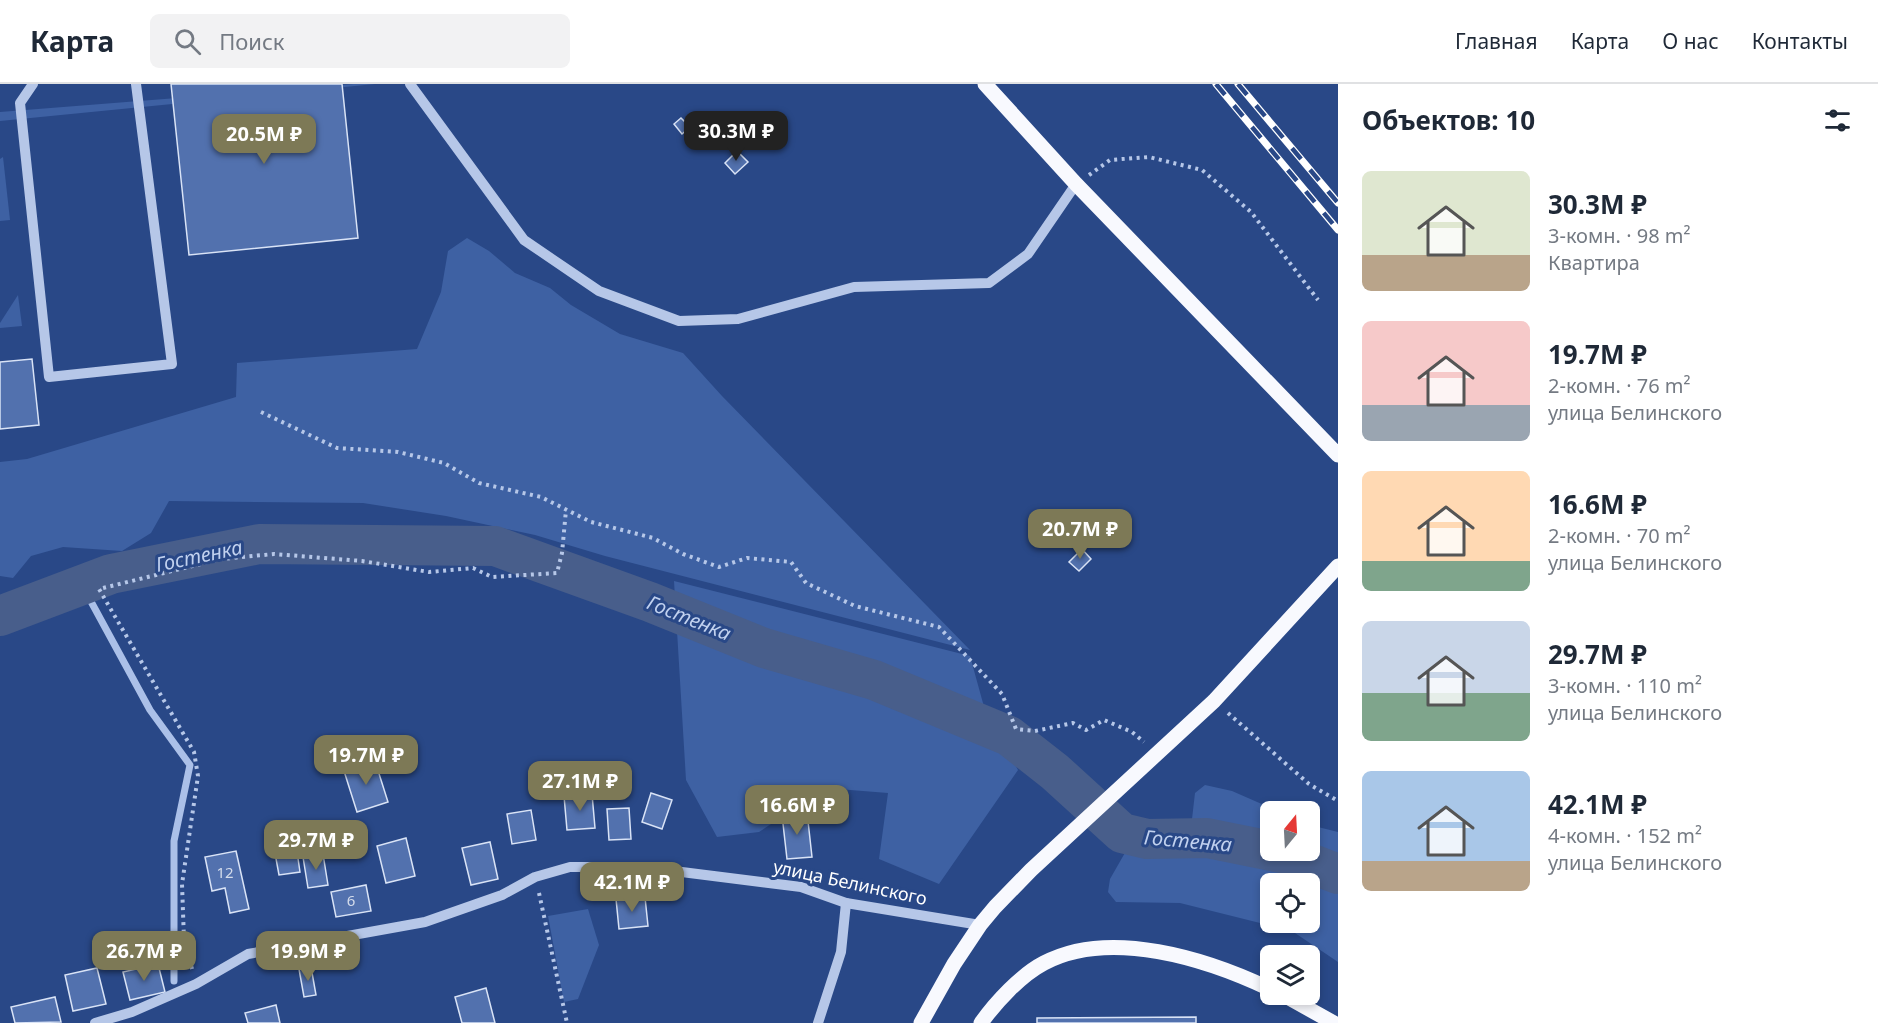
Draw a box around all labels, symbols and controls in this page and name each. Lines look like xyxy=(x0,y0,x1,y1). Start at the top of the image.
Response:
search box xyxy=(150,14,570,68)
text: Карта xyxy=(30,22,114,60)
icon: search xyxy=(171,25,204,58)
text: Поиск xyxy=(219,26,285,56)
text: Главная xyxy=(1455,27,1538,55)
text: Карта xyxy=(1571,27,1629,55)
text: О нас xyxy=(1662,27,1719,55)
text: Контакты xyxy=(1752,27,1848,55)
text: Объектов: 10 xyxy=(1362,102,1535,138)
icon: filters xyxy=(1821,104,1854,137)
pin: 30.3M ₽ xyxy=(681,111,791,162)
pin: 20.5M ₽ xyxy=(209,114,319,165)
text: 30.3M ₽ xyxy=(698,117,774,144)
text: 20.5M ₽ xyxy=(226,120,302,147)
text: 30.3M ₽ xyxy=(1548,186,1647,222)
icon: home xyxy=(1410,195,1482,267)
text: 3-комн. · 98 m² xyxy=(1548,222,1691,249)
text: Квартира xyxy=(1548,249,1640,276)
text: 19.7M ₽ xyxy=(1548,336,1647,372)
icon: home xyxy=(1410,345,1482,417)
text: 2-комн. · 76 m² xyxy=(1548,372,1691,399)
text: улица Белинского xyxy=(1548,399,1722,426)
text: 16.6M ₽ xyxy=(1548,486,1647,522)
icon: home xyxy=(1410,495,1482,567)
pin: 20.7M ₽ xyxy=(1025,509,1135,560)
text: 20.7M ₽ xyxy=(1042,515,1118,542)
text: 2-комн. · 70 m² xyxy=(1548,522,1691,549)
water label: Гостенка xyxy=(153,533,245,578)
text: улица Белинского xyxy=(1548,549,1722,576)
water label: Гостенка xyxy=(643,589,735,647)
text: 29.7M ₽ xyxy=(1548,636,1647,672)
icon: home xyxy=(1410,645,1482,717)
text: 3-комн. · 110 m² xyxy=(1548,672,1702,699)
text: улица Белинского xyxy=(1548,699,1722,726)
pin: 19.7M ₽ xyxy=(311,735,421,786)
text: 19.7M ₽ xyxy=(328,741,404,768)
pin: 27.1M ₽ xyxy=(525,761,635,812)
text: 27.1M ₽ xyxy=(542,767,618,794)
pin: 16.6M ₽ xyxy=(742,785,852,836)
text: 42.1M ₽ xyxy=(1548,786,1647,822)
text: 16.6M ₽ xyxy=(759,791,835,818)
icon: home xyxy=(1410,795,1482,867)
north arrow xyxy=(1260,801,1320,861)
map controls xyxy=(1260,801,1320,1005)
pin: 29.7M ₽ xyxy=(261,820,371,871)
text: 4-комн. · 152 m² xyxy=(1548,822,1702,849)
water label: Гостенка xyxy=(1143,823,1233,858)
text: 29.7M ₽ xyxy=(278,826,354,853)
text: улица Белинского xyxy=(1548,849,1722,876)
street label: улица Белинского xyxy=(771,854,929,910)
house number: 12 xyxy=(216,862,234,882)
pin: 42.1M ₽ xyxy=(577,862,687,913)
text: 42.1M ₽ xyxy=(594,868,670,895)
button: locate xyxy=(1260,873,1320,933)
house number: 6 xyxy=(347,890,355,910)
pin: 26.7M ₽ xyxy=(89,931,199,982)
pin: 19.9M ₽ xyxy=(253,931,363,982)
text: 26.7M ₽ xyxy=(106,937,182,964)
text: 19.9M ₽ xyxy=(270,937,346,964)
button: layers xyxy=(1260,945,1320,1005)

